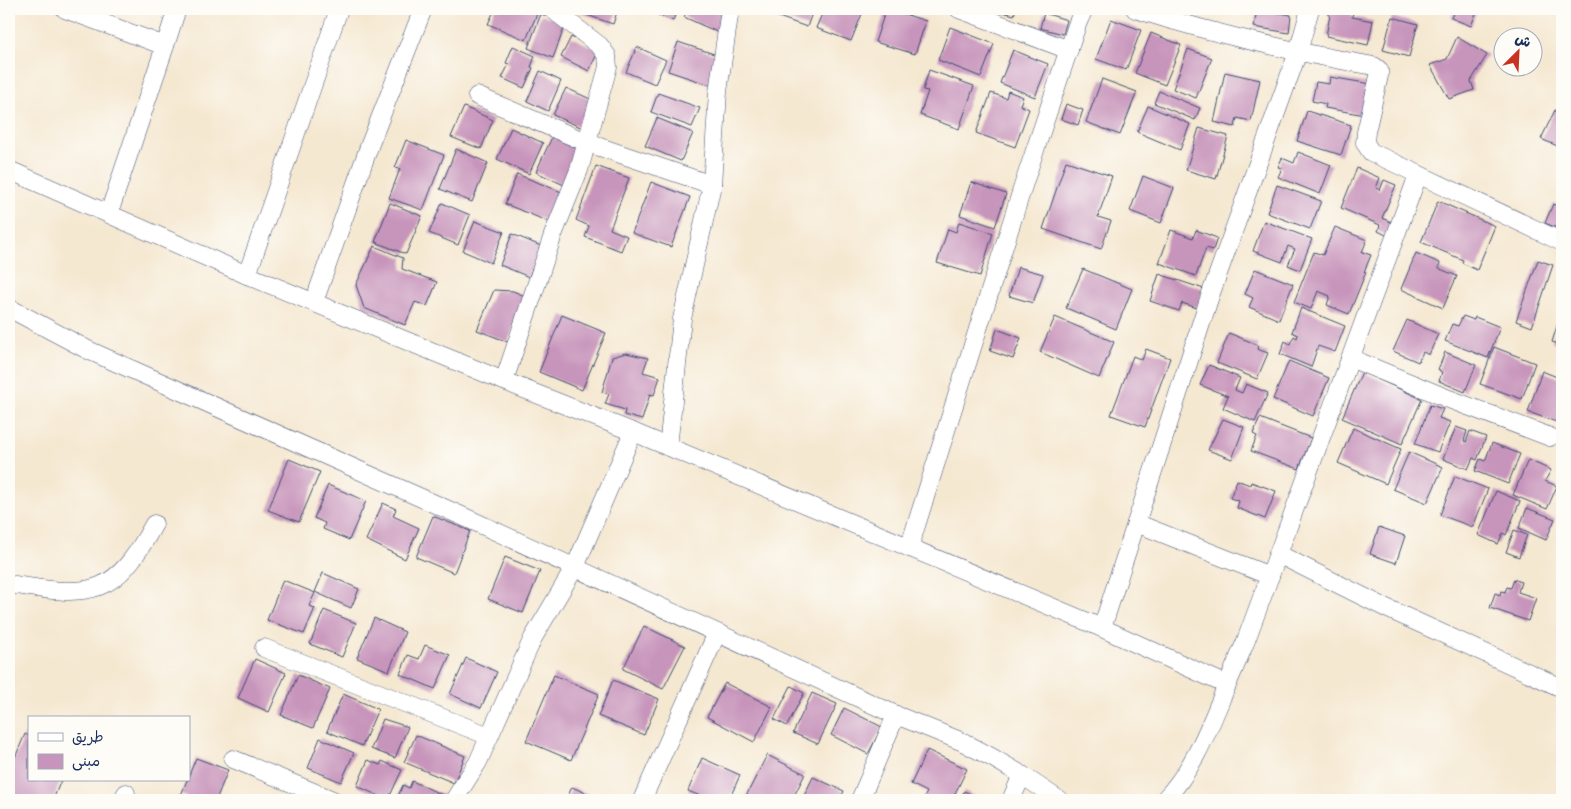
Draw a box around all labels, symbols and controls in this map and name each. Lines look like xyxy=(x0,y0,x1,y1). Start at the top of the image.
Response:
north arrow xyxy=(1494,28,1544,78)
text: ش xyxy=(1513,29,1534,51)
legend xyxy=(28,716,190,782)
text: طريق xyxy=(72,727,104,746)
text: مبنى xyxy=(72,751,100,771)

